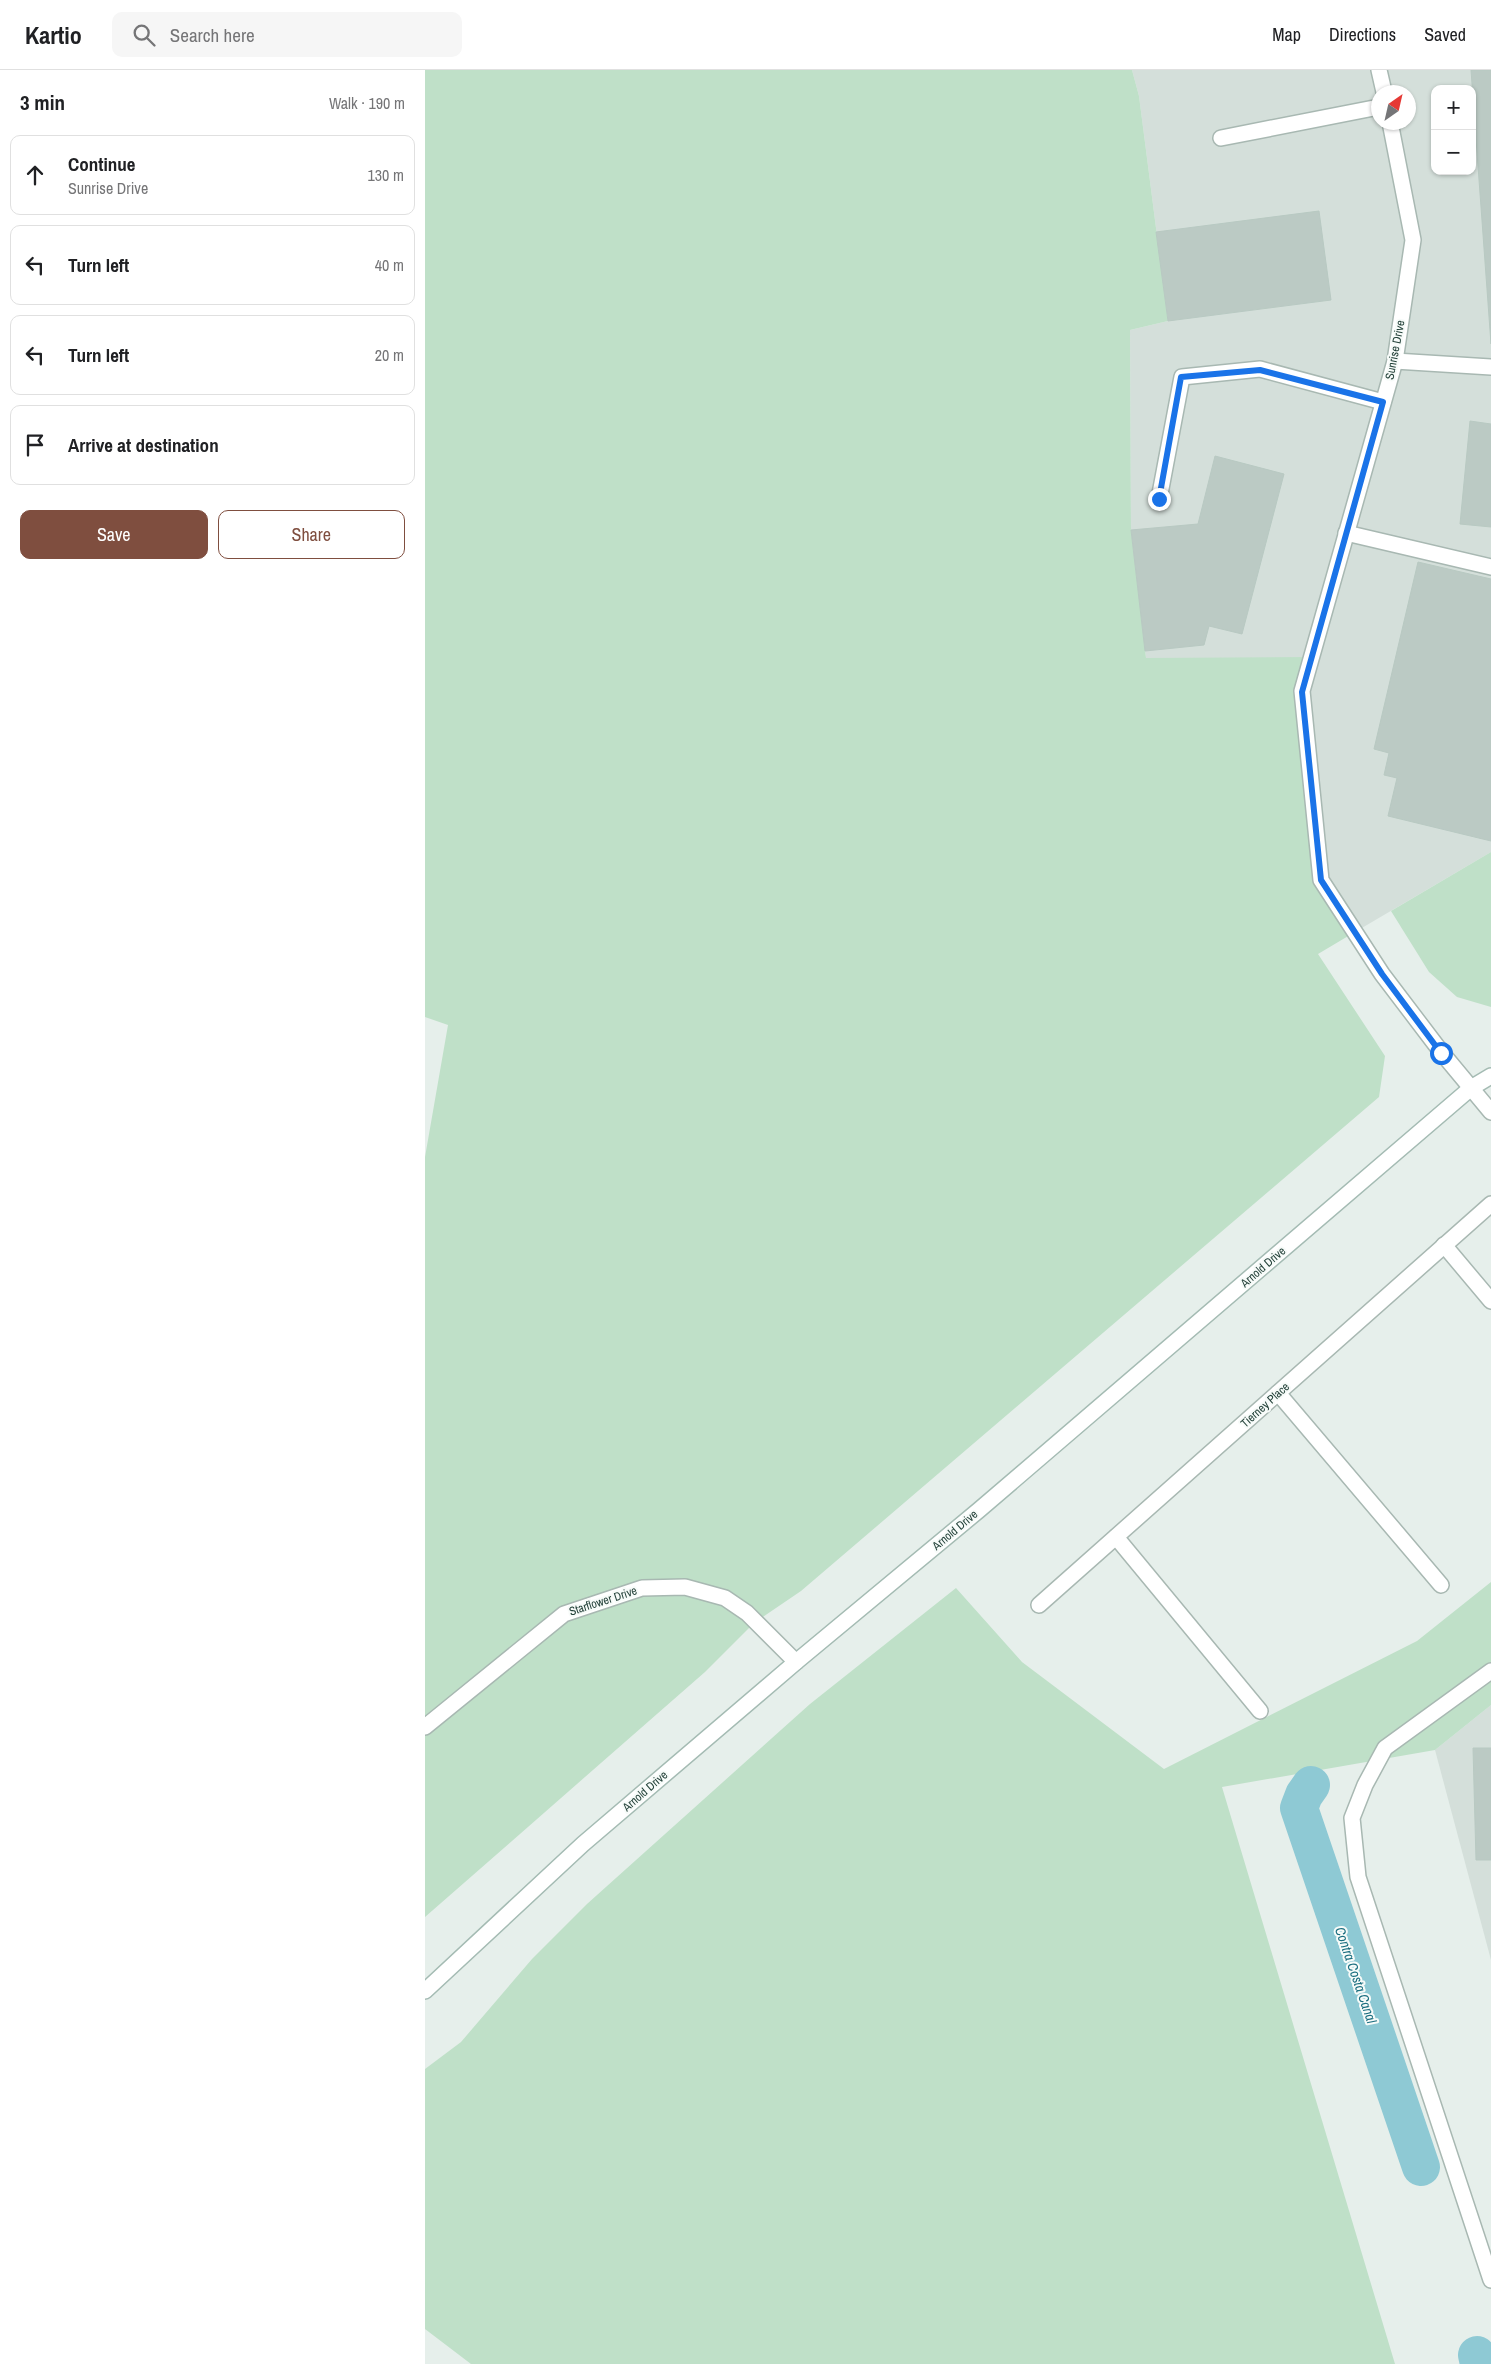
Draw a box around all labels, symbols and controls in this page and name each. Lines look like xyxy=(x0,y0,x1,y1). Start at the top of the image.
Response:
search box xyxy=(112,12,462,57)
text: Kartio xyxy=(25,19,82,51)
icon: search xyxy=(130,21,158,49)
text: Search here xyxy=(170,22,255,48)
text: Map xyxy=(1272,22,1301,47)
text: Directions xyxy=(1329,22,1396,47)
text: Saved xyxy=(1424,22,1466,47)
north arrow xyxy=(1371,85,1416,130)
map controls xyxy=(1431,85,1476,175)
button: + xyxy=(1431,85,1476,130)
text: 3 min xyxy=(20,88,65,117)
text: Walk · 190 m xyxy=(329,92,405,114)
button: − xyxy=(1431,130,1476,175)
text: Continue xyxy=(68,151,136,177)
icon: ahead xyxy=(21,161,49,189)
text: 130 m xyxy=(368,164,404,186)
text: Sunrise Drive xyxy=(68,177,148,199)
icon: left xyxy=(21,251,49,279)
text: Turn left xyxy=(68,252,129,278)
text: 40 m xyxy=(375,254,404,276)
street label: Sunrise Drive xyxy=(1381,319,1409,381)
icon: left xyxy=(21,341,49,369)
text: Turn left xyxy=(68,342,129,368)
text: 20 m xyxy=(375,344,404,366)
icon: arrive xyxy=(21,431,49,459)
text: Arrive at destination xyxy=(68,432,219,458)
route end xyxy=(1148,488,1171,511)
button: Save xyxy=(20,510,208,559)
button: Share xyxy=(218,510,405,559)
route start xyxy=(1430,1042,1453,1065)
street label: Arnold Drive xyxy=(1236,1243,1289,1292)
street label: Tierney Place xyxy=(1237,1379,1293,1431)
street label: Arnold Drive xyxy=(928,1506,981,1554)
street label: Starflower Drive xyxy=(567,1582,639,1620)
street label: Arnold Drive xyxy=(618,1767,671,1816)
water label: Contra Costa Canal xyxy=(1331,1924,1381,2026)

